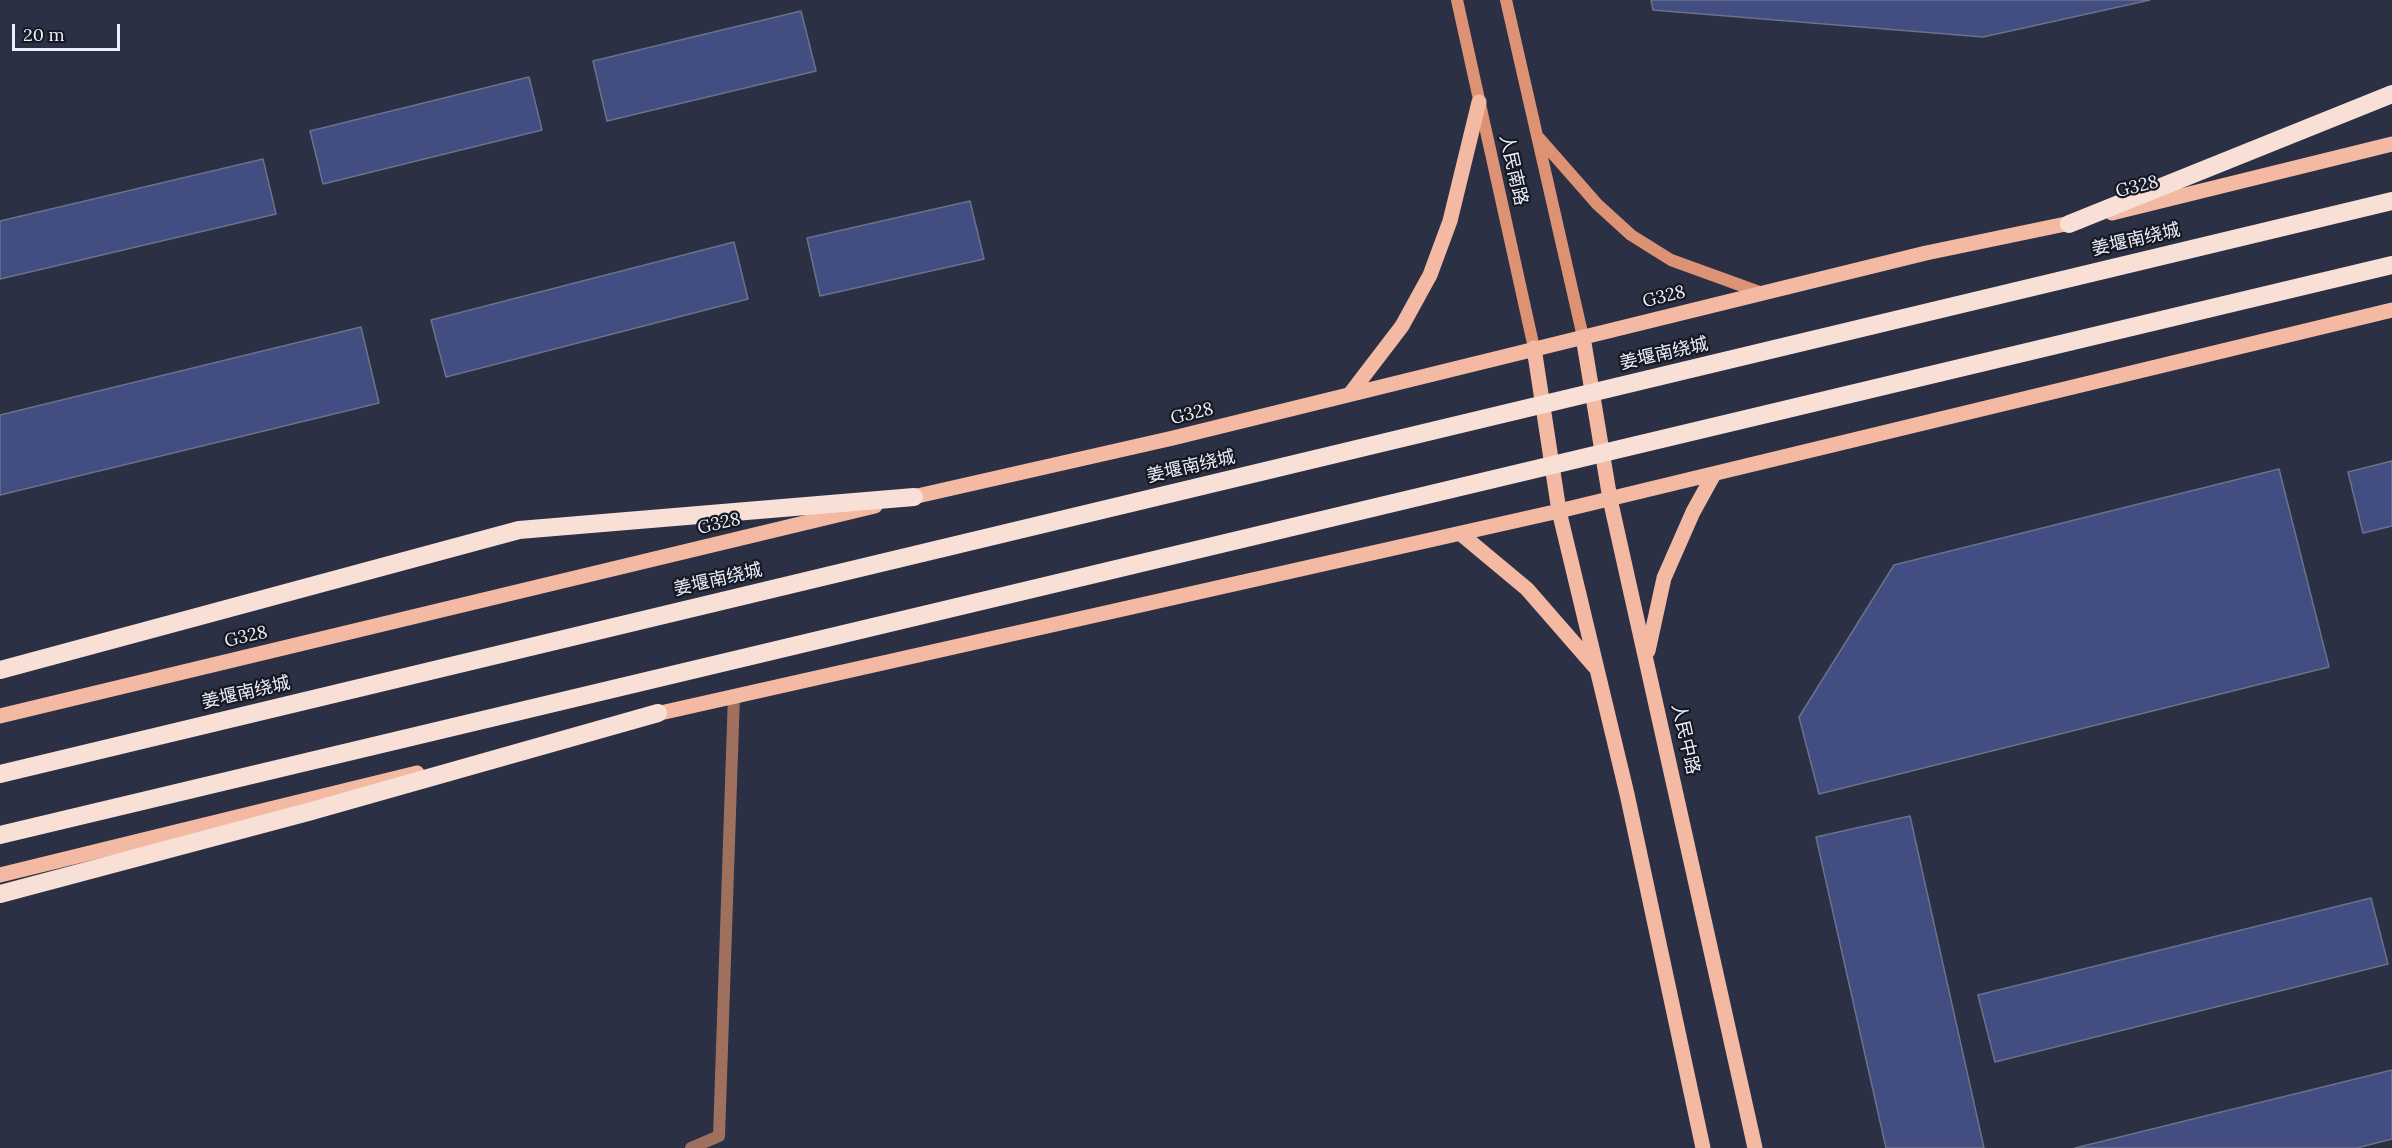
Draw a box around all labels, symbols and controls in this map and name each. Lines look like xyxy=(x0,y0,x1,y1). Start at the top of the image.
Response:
scale bar xyxy=(15,12,123,50)
text: 20 m xyxy=(23,23,65,46)
street label: 人民南路 xyxy=(1494,132,1532,208)
street label: G328 xyxy=(2113,171,2161,203)
street label: 姜堰南绕城 xyxy=(2090,219,2182,261)
street label: G328 xyxy=(1640,281,1688,313)
street label: 姜堰南绕城 xyxy=(1618,333,1710,375)
street label: G328 xyxy=(1168,398,1216,430)
street label: 姜堰南绕城 xyxy=(1145,446,1237,488)
street label: G328 xyxy=(695,509,743,539)
street label: 姜堰南绕城 xyxy=(672,559,764,601)
street label: G328 xyxy=(222,622,270,652)
street label: 姜堰南绕城 xyxy=(200,672,292,714)
street label: 人民中路 xyxy=(1666,701,1704,777)

